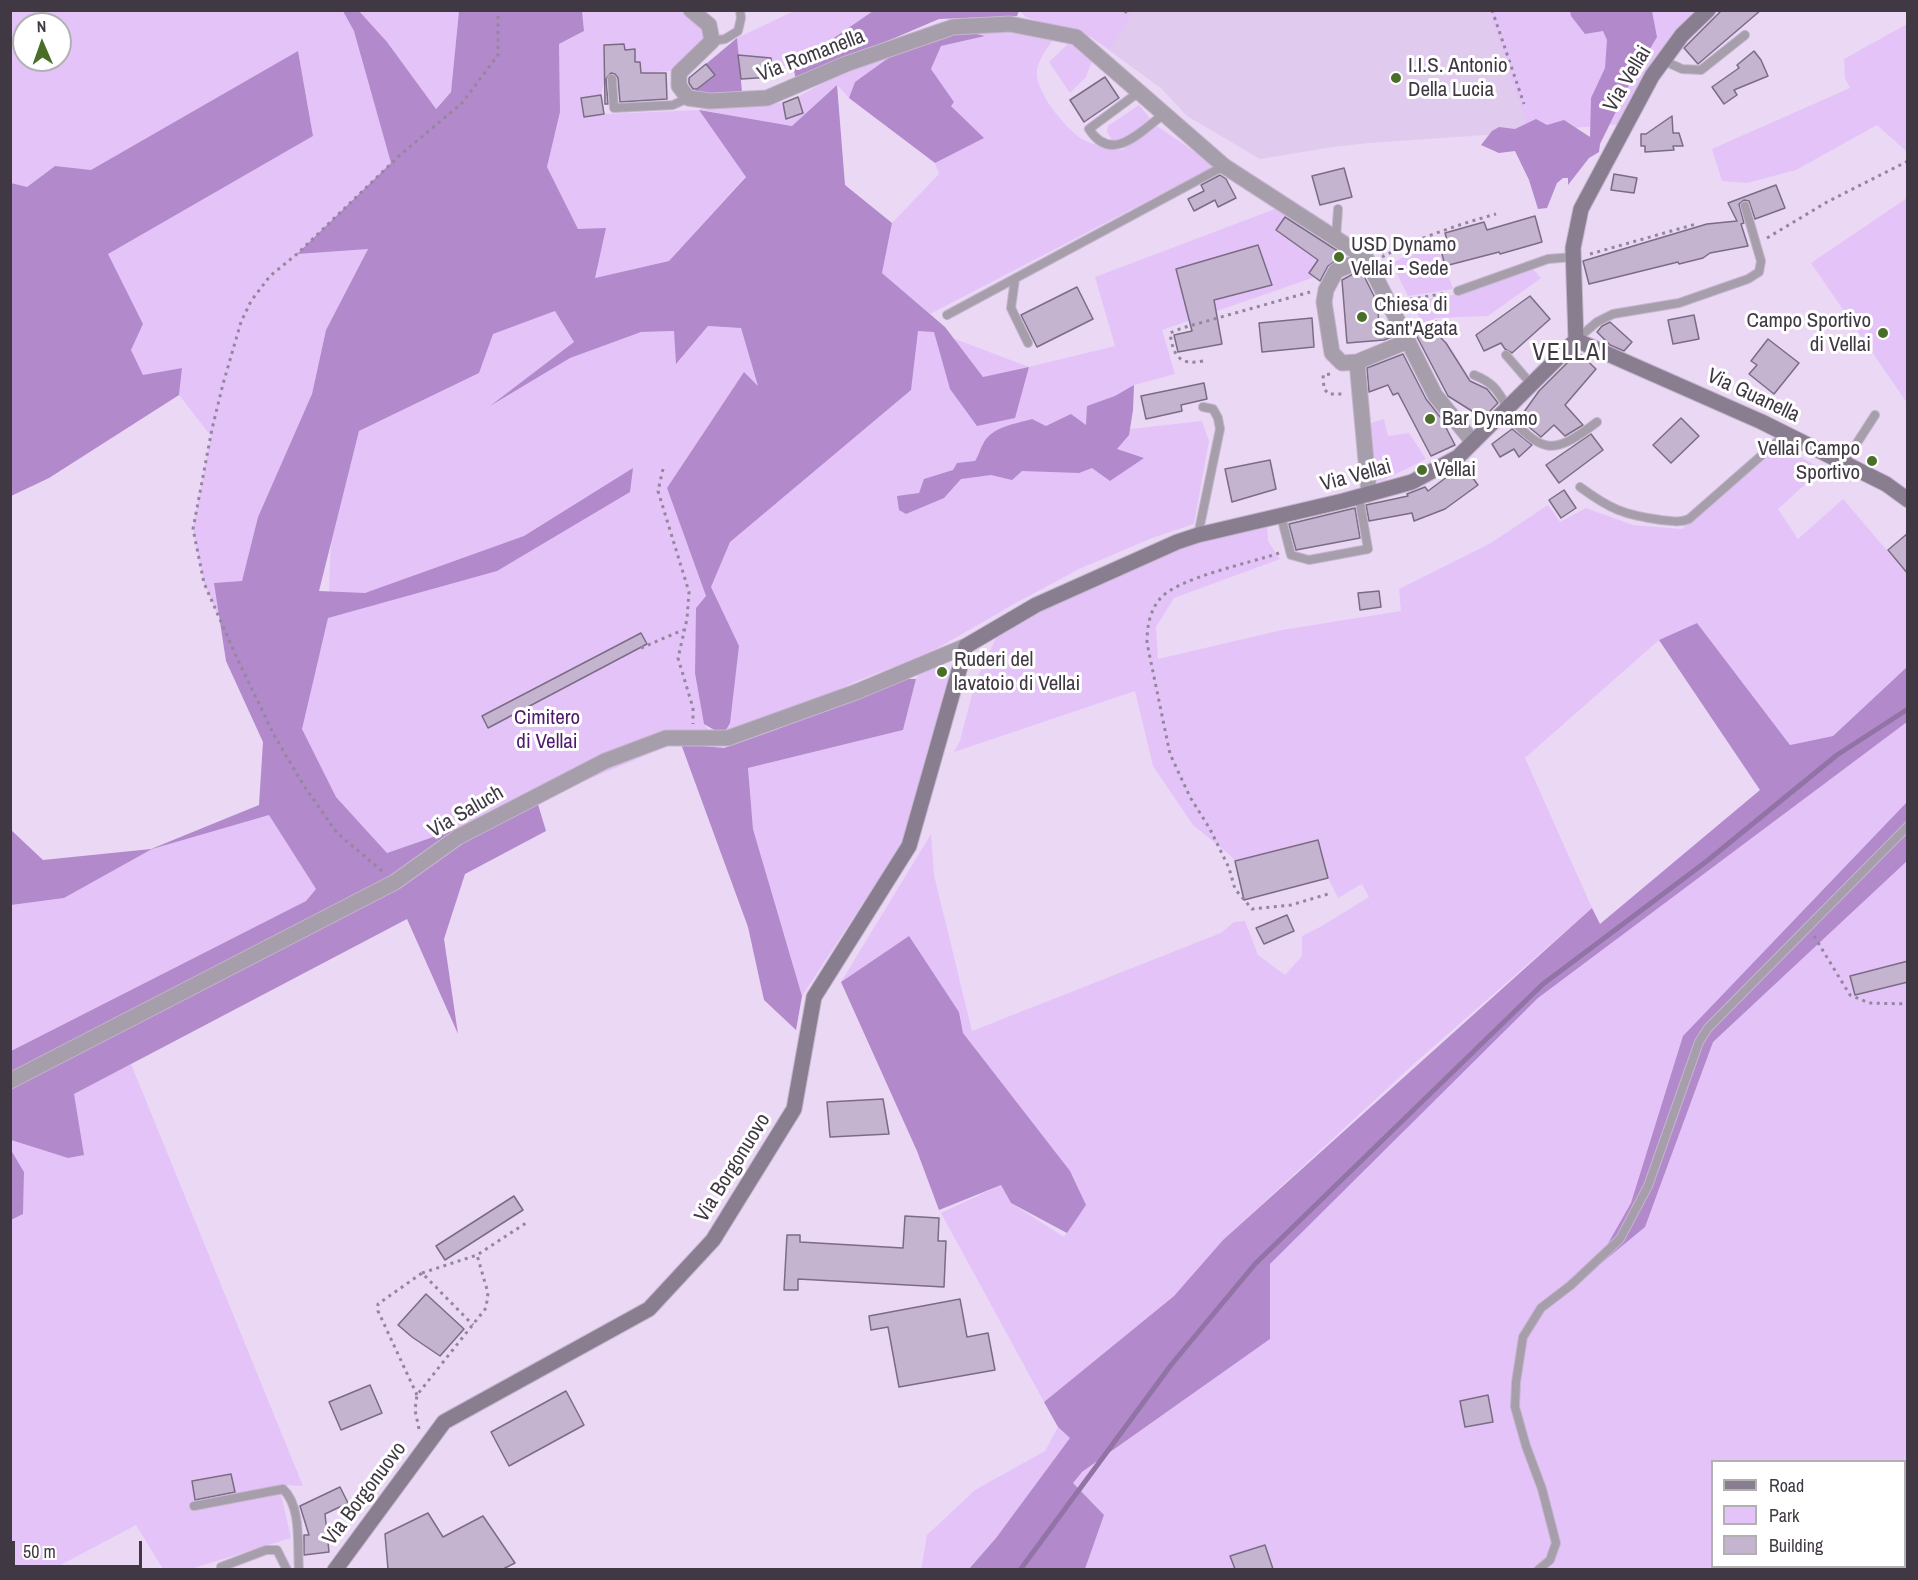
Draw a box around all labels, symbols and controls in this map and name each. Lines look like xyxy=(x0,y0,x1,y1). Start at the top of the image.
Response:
north arrow xyxy=(12,12,72,72)
text: N xyxy=(36,15,47,37)
street label: Via Romanella xyxy=(754,24,868,88)
street label: Via Vellai xyxy=(1599,41,1657,117)
place label: I.I.S. Antonio Della Lucia xyxy=(1408,53,1508,103)
marker: I.I.S. Antonio Della Lucia xyxy=(1389,71,1403,85)
place label: USD Dynamo Vellai - Sede xyxy=(1351,232,1456,282)
marker: USD Dynamo Vellai - Sede xyxy=(1332,250,1346,264)
place label: Chiesa di Sant'Agata xyxy=(1374,292,1458,342)
place label: Campo Sportivo di Vellai xyxy=(1747,308,1871,358)
marker: Chiesa di Sant'Agata xyxy=(1355,310,1369,324)
marker: Campo Sportivo di Vellai xyxy=(1876,326,1890,340)
district label: VELLAI xyxy=(1532,340,1608,368)
street label: Via Guanella xyxy=(1703,364,1803,428)
place label: Bar Dynamo xyxy=(1442,406,1538,432)
marker: Bar Dynamo xyxy=(1423,412,1437,426)
place label: Vellai Campo Sportivo xyxy=(1758,436,1860,486)
street label: Via Vellai xyxy=(1318,454,1394,498)
marker: Vellai Campo Sportivo xyxy=(1865,454,1879,468)
place label: Vellai xyxy=(1434,457,1476,483)
marker: Vellai xyxy=(1415,463,1429,477)
place label: Ruderi del lavatoio di Vellai xyxy=(954,647,1080,697)
marker: Ruderi del lavatoio di Vellai xyxy=(935,665,949,679)
park label: Cimitero di Vellai xyxy=(514,705,580,755)
street label: Via Saluch xyxy=(424,780,508,844)
street label: Via Borgonuovo xyxy=(690,1109,776,1227)
street label: Via Borgonuovo xyxy=(318,1437,412,1551)
legend xyxy=(1711,1460,1906,1568)
text: Road xyxy=(1769,1473,1804,1498)
text: Park xyxy=(1769,1503,1799,1528)
scale bar xyxy=(15,1529,146,1567)
text: Building xyxy=(1769,1533,1823,1558)
text: 50 m xyxy=(23,1539,56,1564)

